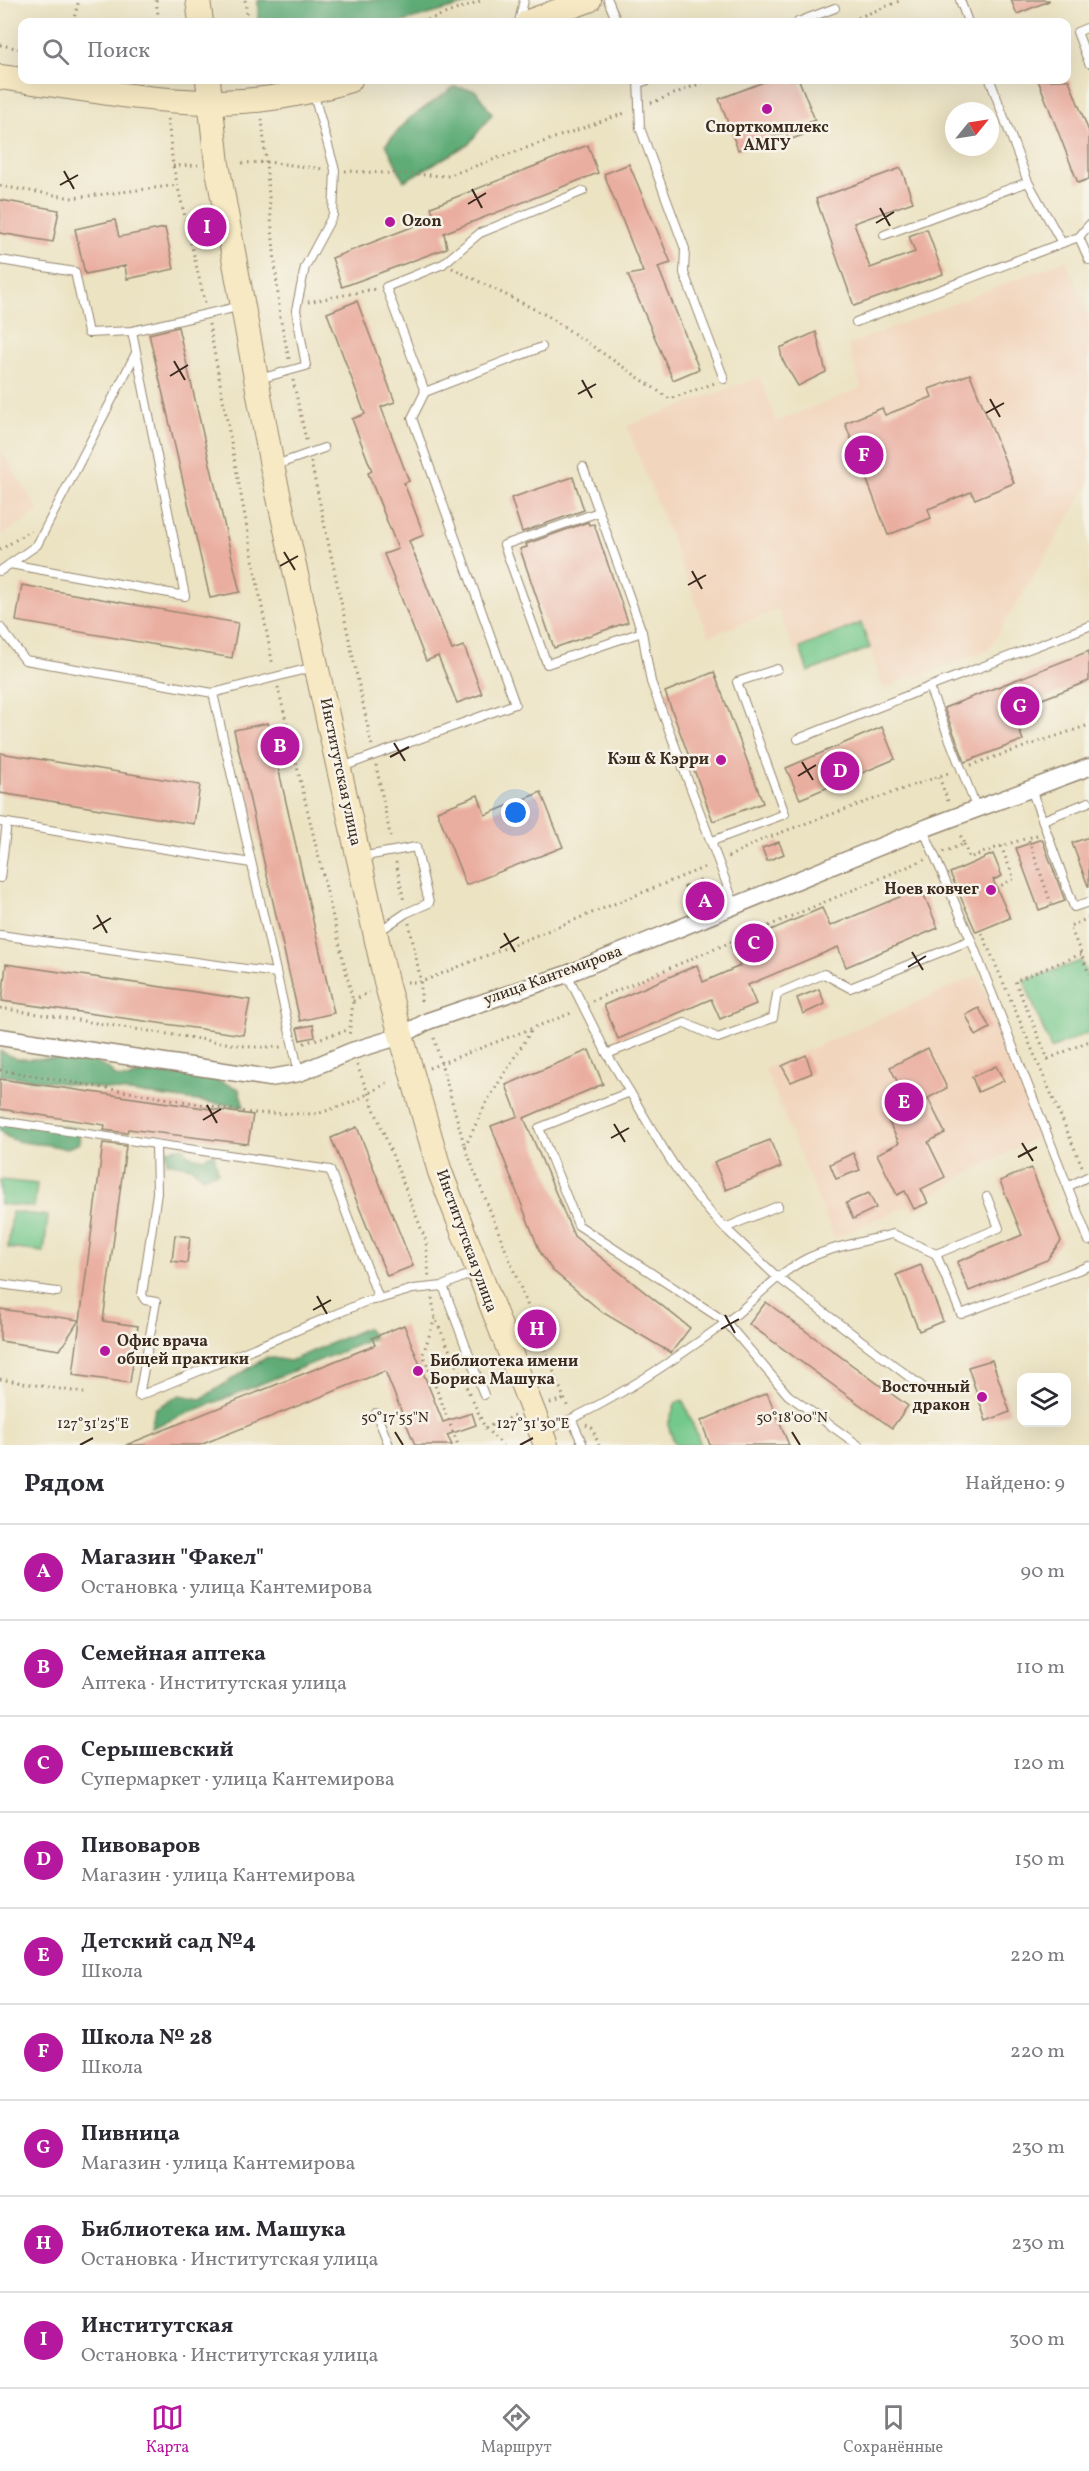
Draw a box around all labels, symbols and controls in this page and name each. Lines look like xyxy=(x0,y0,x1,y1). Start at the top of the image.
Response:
search box xyxy=(18,18,1071,84)
icon: search xyxy=(39,35,72,68)
text: Поиск xyxy=(87,36,150,67)
marker: Спорткомплекс АМГУ xyxy=(760,102,774,116)
north arrow xyxy=(945,102,999,156)
place label: Спорткомплекс АМГУ xyxy=(705,117,829,157)
pin: I xyxy=(188,204,226,250)
place label: Ozon xyxy=(402,211,442,233)
marker: Ozon xyxy=(383,215,397,229)
pin: F xyxy=(844,432,884,478)
pin: G xyxy=(1000,684,1040,728)
street label: Институтская улица xyxy=(314,696,366,848)
pin: B xyxy=(260,724,300,768)
pin: D xyxy=(820,748,860,794)
place label: Кэш & Кэрри xyxy=(607,749,709,771)
marker: Кэш & Кэрри xyxy=(714,753,728,767)
your location xyxy=(501,798,530,827)
pin: A xyxy=(686,878,724,924)
place label: Ноев ковчег xyxy=(884,879,979,901)
marker: Ноев ковчег xyxy=(984,883,998,897)
pin: C xyxy=(734,920,774,966)
street label: улица Кантемирова xyxy=(481,941,626,1011)
pin: E xyxy=(884,1080,924,1124)
street label: Институтская улица xyxy=(430,1166,502,1316)
pin: H xyxy=(518,1306,556,1352)
place label: Офис врача общей практики xyxy=(117,1331,249,1371)
marker: Офис врача общей практики xyxy=(98,1344,112,1358)
place label: Библиотека имени Бориса Машука xyxy=(430,1351,578,1391)
marker: Библиотека имени Бориса Машука xyxy=(411,1364,425,1378)
map controls xyxy=(1017,1373,1071,1427)
button: layers xyxy=(1017,1373,1071,1427)
place label: Восточный дракон xyxy=(881,1377,970,1417)
marker: Восточный дракон xyxy=(975,1390,989,1404)
text: 50°17'55"N xyxy=(361,1408,429,1429)
text: 50°18'00"N xyxy=(756,1408,828,1429)
text: 127°31'25"E xyxy=(57,1414,129,1435)
text: 127°31'30"E xyxy=(496,1414,570,1435)
text: Рядом xyxy=(24,1466,104,1502)
text: Найдено: 9 xyxy=(965,1470,1065,1498)
text: Магазин "Факел" xyxy=(81,1543,264,1574)
text: A xyxy=(36,1558,51,1586)
text: 90 m xyxy=(1021,1558,1065,1586)
text: Остановка · улица Кантемирова xyxy=(81,1574,372,1602)
text: Семейная аптека xyxy=(81,1639,266,1670)
text: B xyxy=(37,1654,50,1682)
text: 110 m xyxy=(1016,1654,1065,1682)
text: Аптека · Институтская улица xyxy=(81,1670,347,1698)
text: Серышевский xyxy=(81,1735,234,1766)
text: C xyxy=(37,1750,50,1778)
text: 120 m xyxy=(1013,1750,1065,1778)
text: Супермаркет · улица Кантемирова xyxy=(81,1766,395,1794)
text: Пивоваров xyxy=(81,1831,200,1862)
text: D xyxy=(36,1846,51,1874)
text: 150 m xyxy=(1014,1846,1065,1874)
text: Магазин · улица Кантемирова xyxy=(81,1862,355,1890)
text: Детский сад №4 xyxy=(81,1927,256,1958)
text: E xyxy=(37,1942,50,1970)
text: 220 m xyxy=(1010,1942,1065,1970)
text: Школа xyxy=(81,1958,143,1986)
text: Школа № 28 xyxy=(81,2023,213,2054)
text: F xyxy=(38,2038,49,2066)
text: 220 m xyxy=(1010,2038,1065,2066)
text: Школа xyxy=(81,2054,143,2082)
text: Пивница xyxy=(81,2119,180,2150)
text: G xyxy=(36,2134,51,2162)
text: 230 m xyxy=(1011,2134,1065,2162)
text: Магазин · улица Кантемирова xyxy=(81,2150,355,2178)
text: Библиотека им. Машука xyxy=(81,2215,346,2246)
text: H xyxy=(36,2230,51,2258)
text: 230 m xyxy=(1011,2230,1065,2258)
text: Остановка · Институтская улица xyxy=(81,2246,379,2274)
text: Институтская xyxy=(81,2311,233,2342)
text: I xyxy=(40,2326,47,2354)
text: 300 m xyxy=(1009,2326,1065,2354)
text: Остановка · Институтская улица xyxy=(81,2342,379,2370)
tab: Карта xyxy=(146,2401,189,2459)
tab: Маршрут xyxy=(481,2401,552,2459)
tab: Сохранённые xyxy=(843,2401,943,2459)

